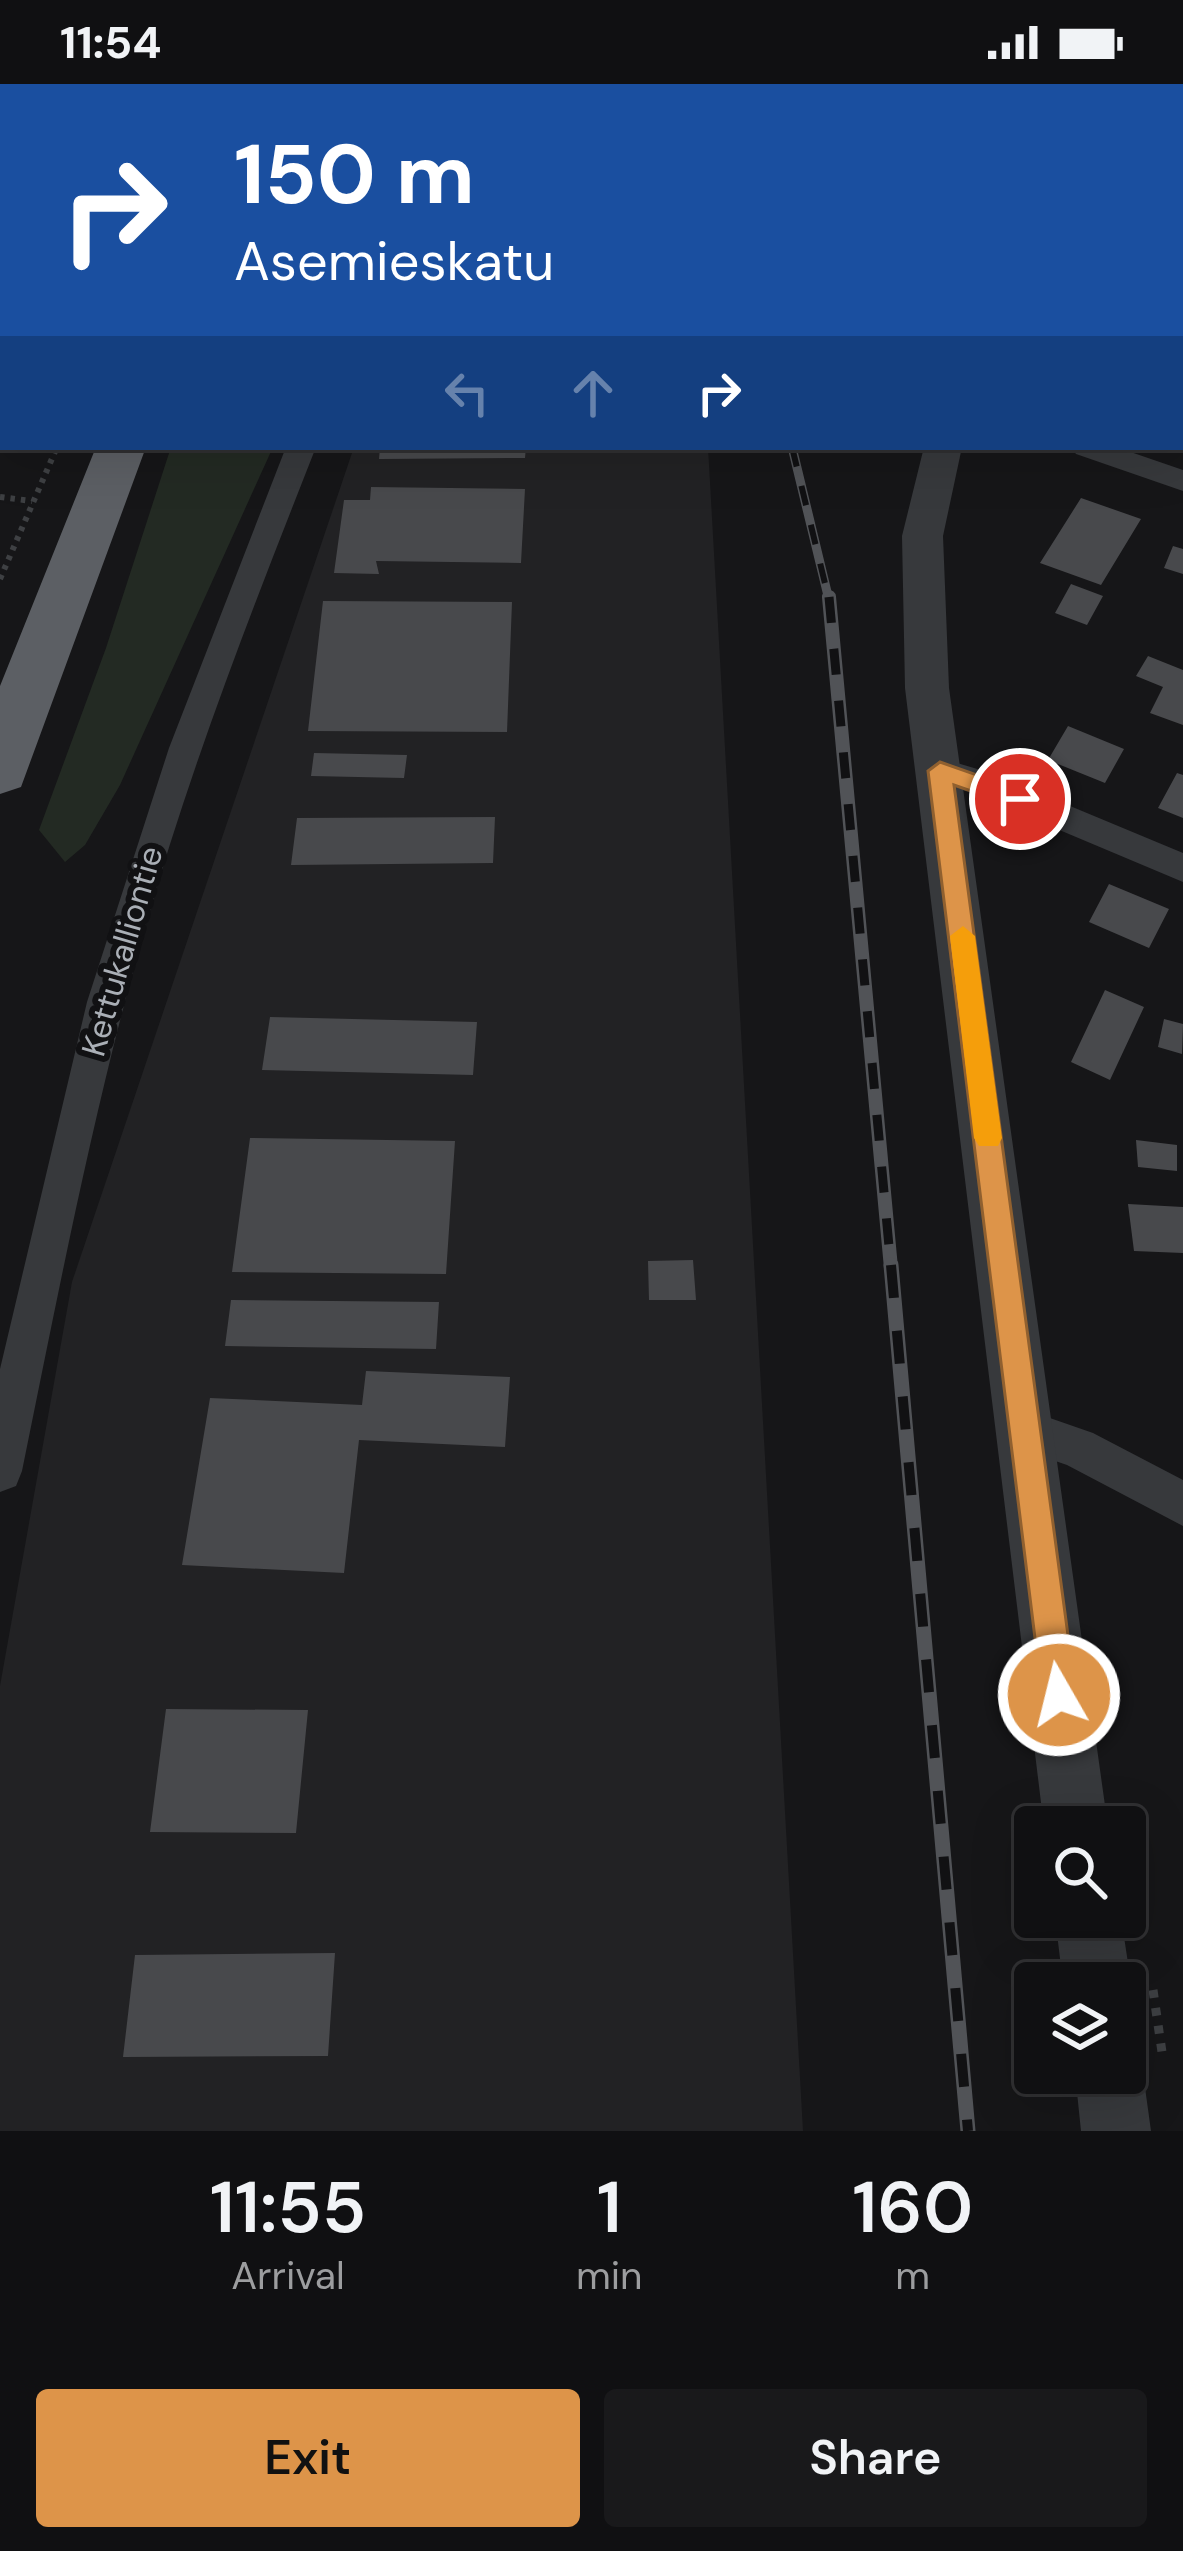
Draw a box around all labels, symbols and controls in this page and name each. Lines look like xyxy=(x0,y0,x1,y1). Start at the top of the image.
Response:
text: 11:54 xyxy=(60,13,161,72)
text: 150 m xyxy=(234,120,475,229)
icon: right xyxy=(36,132,192,288)
text: Asemieskatu xyxy=(234,226,554,297)
icon: left xyxy=(434,360,500,426)
icon: ahead xyxy=(560,360,626,426)
icon: right xyxy=(686,360,752,426)
pin xyxy=(969,748,1071,850)
icon: arrive xyxy=(987,766,1053,832)
street label: Kettukalliontie xyxy=(72,841,172,1061)
position arrow xyxy=(996,1632,1122,1758)
map controls xyxy=(1014,1806,1146,2094)
button: search xyxy=(1014,1806,1146,1938)
button: layers xyxy=(1014,1962,1146,2094)
text: 11:55 xyxy=(210,2161,366,2254)
text: 1 xyxy=(597,2161,622,2254)
text: 160 xyxy=(852,2161,973,2254)
text: Arrival xyxy=(231,2250,345,2301)
text: min xyxy=(576,2250,642,2301)
text: m xyxy=(895,2250,930,2301)
button: Exit xyxy=(36,2389,580,2527)
button: Share xyxy=(604,2389,1147,2527)

